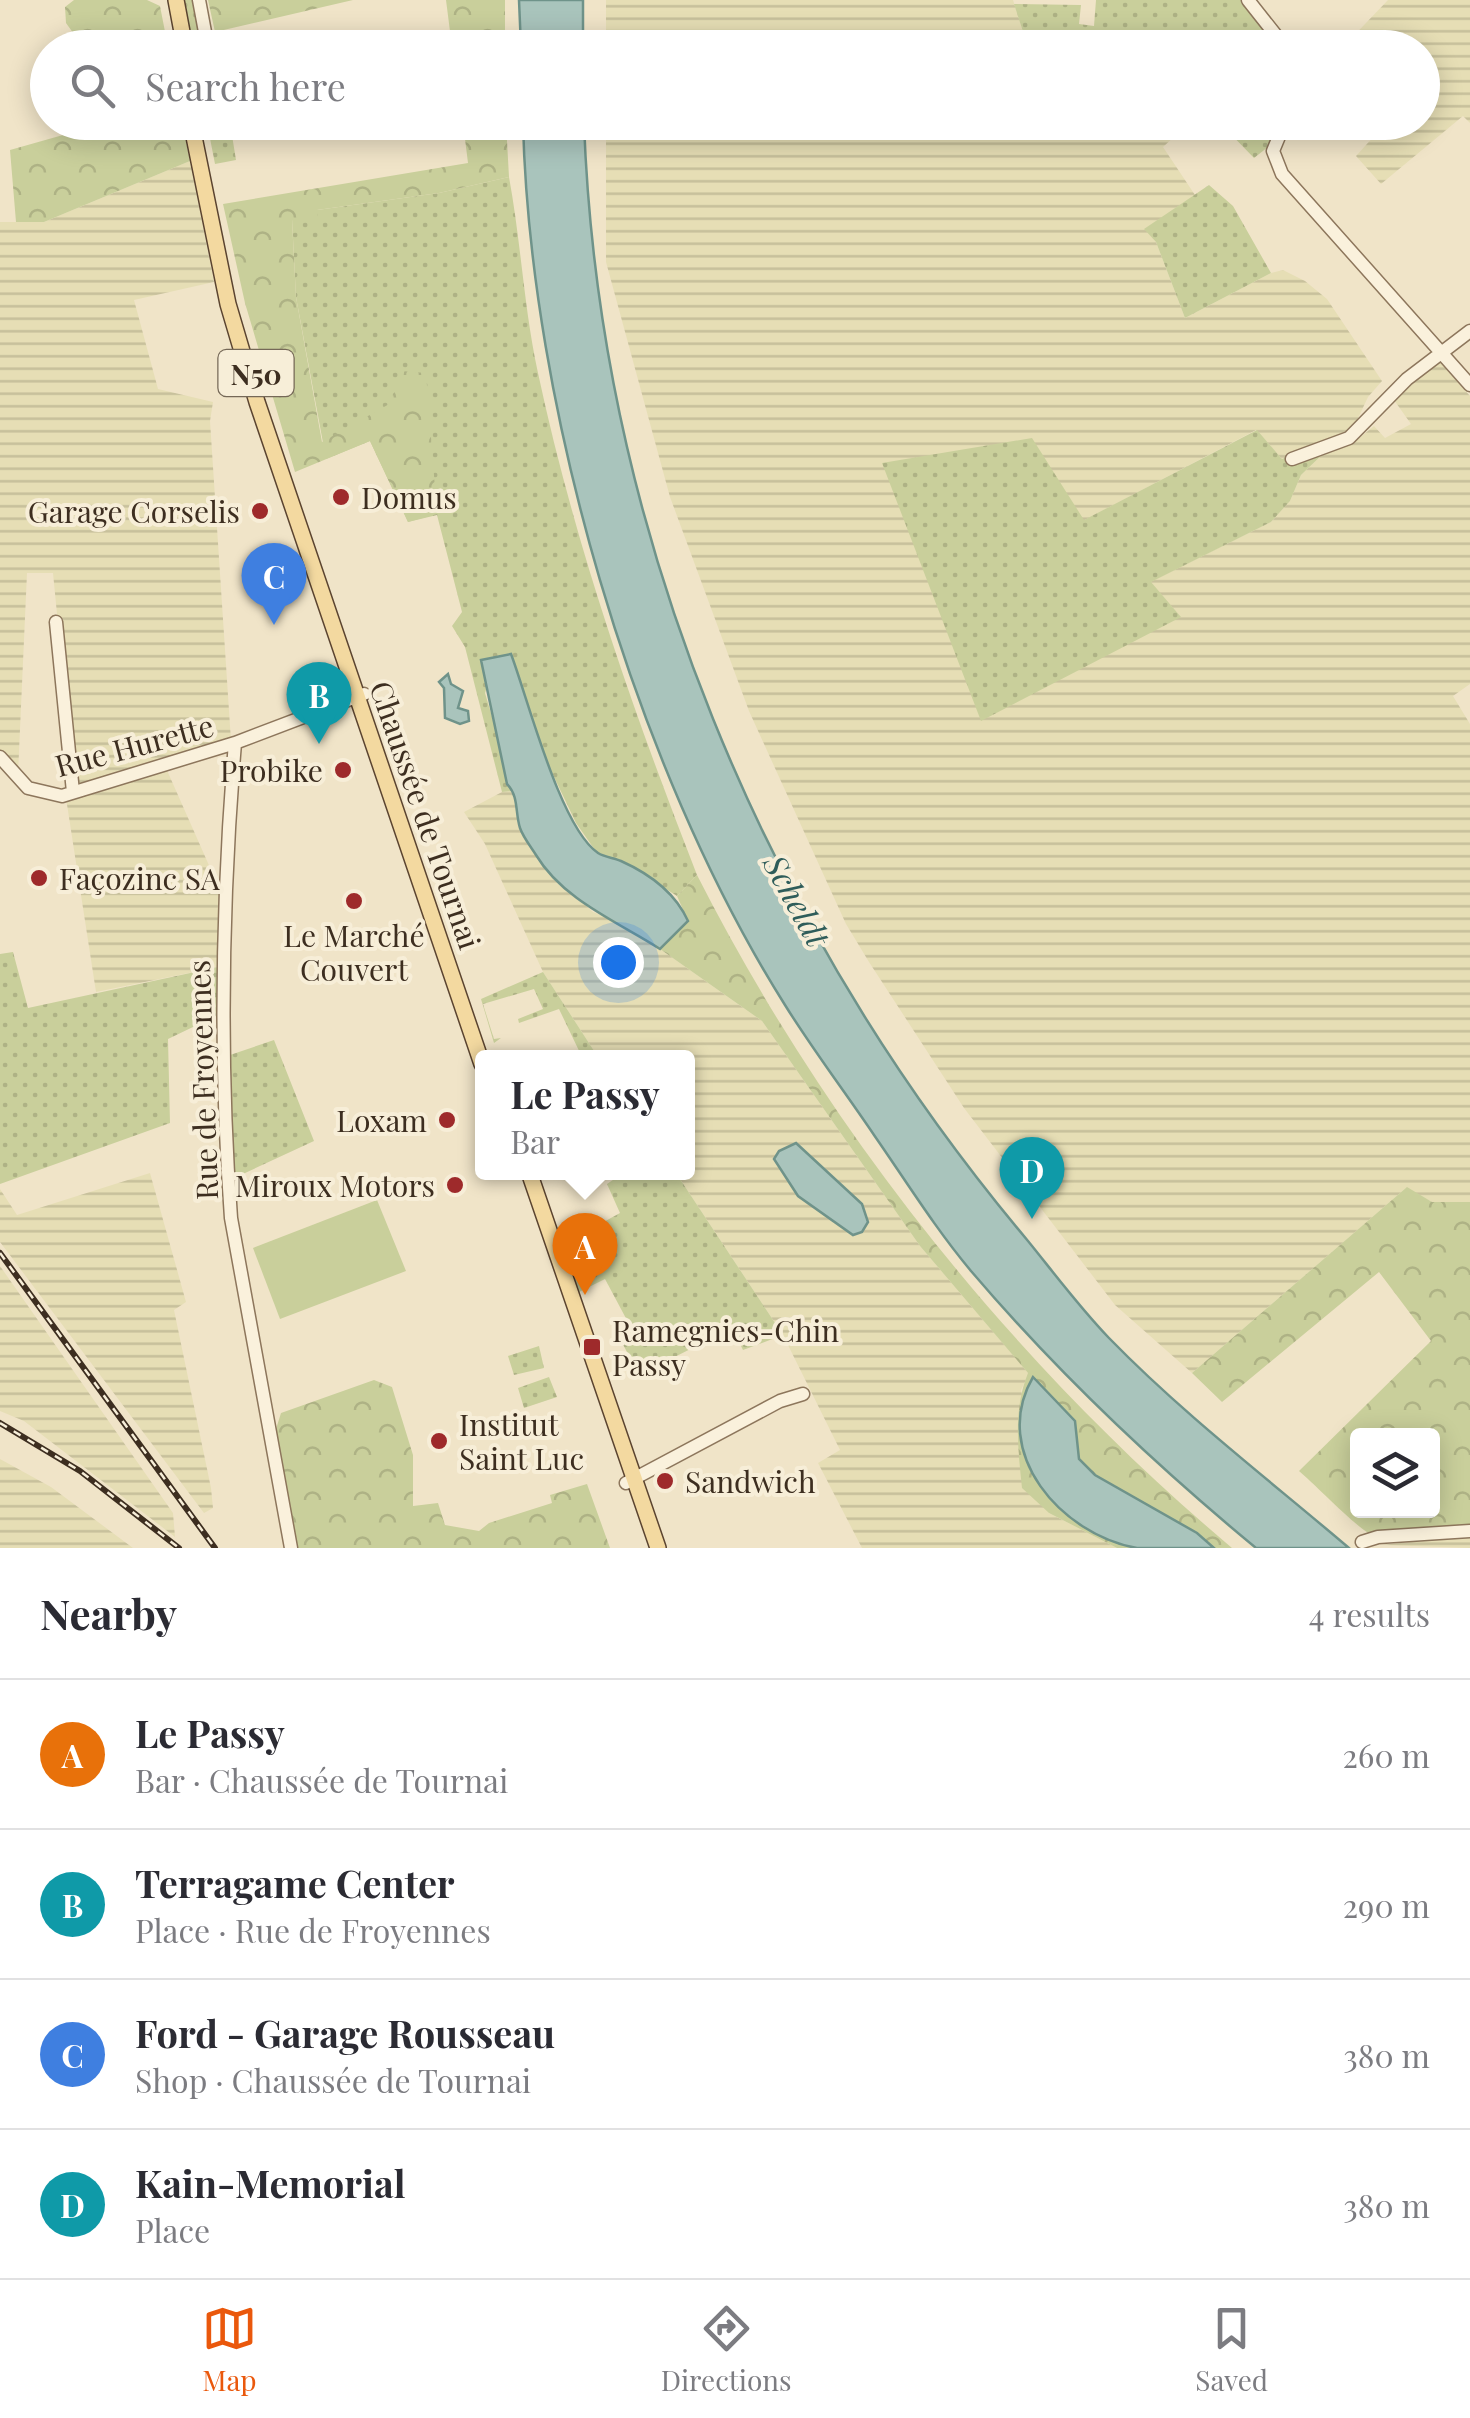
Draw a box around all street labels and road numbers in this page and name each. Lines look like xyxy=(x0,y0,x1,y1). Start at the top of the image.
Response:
road number: N50 xyxy=(218,350,294,396)
street label: Chaussée de Tournai xyxy=(361,676,491,954)
street label: Rue Hurette xyxy=(50,705,218,785)
street label: Rue de Froyennes xyxy=(178,959,226,1201)

